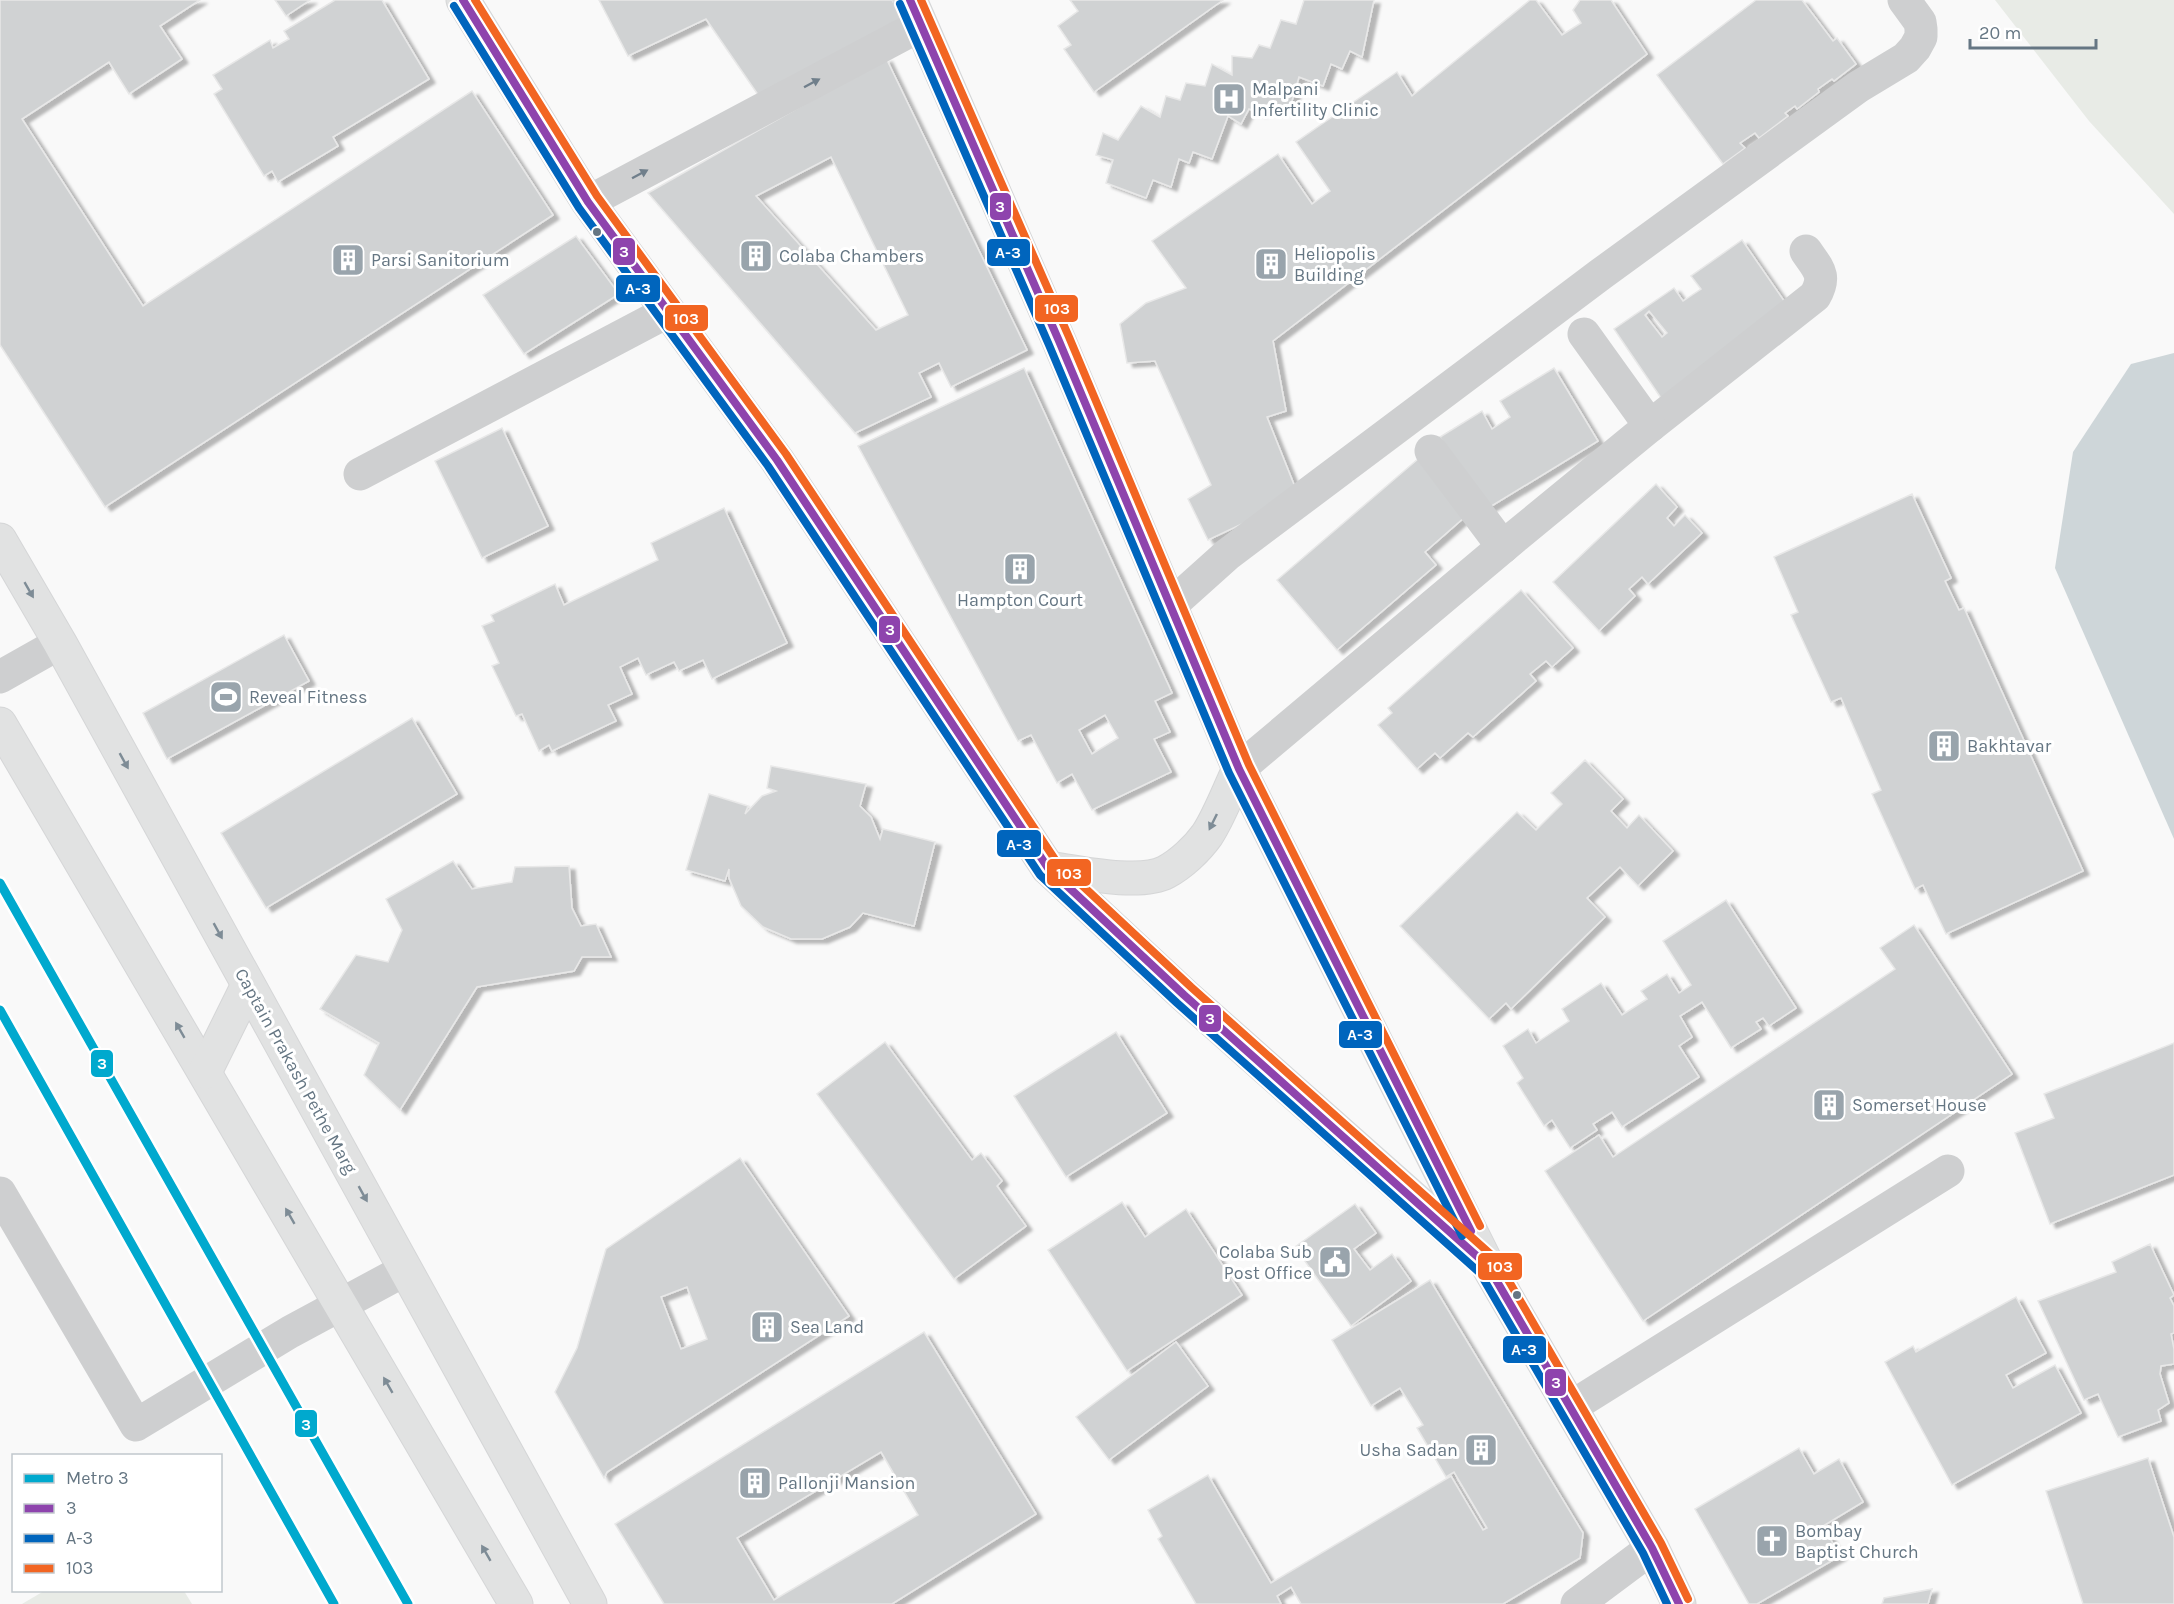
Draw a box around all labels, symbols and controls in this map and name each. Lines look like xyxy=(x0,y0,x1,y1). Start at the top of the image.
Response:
scale bar xyxy=(1970,12,2096,50)
text: 20 m xyxy=(1979,22,2021,44)
one-way arrow xyxy=(804,78,821,88)
place label: Malpani Infertility Clinic xyxy=(1252,78,1379,121)
hospital icon: Malpani Infertility Clinic xyxy=(1211,81,1247,117)
one-way arrow xyxy=(631,169,648,179)
line badge: 3 xyxy=(989,192,1012,221)
text: 3 xyxy=(995,197,1005,216)
unlabelled marker xyxy=(591,226,603,238)
line badge: 3 xyxy=(612,237,636,266)
building icon: Colaba Chambers xyxy=(738,238,774,274)
line badge: A-3 xyxy=(986,238,1031,267)
building icon: Parsi Sanitorium xyxy=(330,242,366,278)
text: 3 xyxy=(619,242,629,261)
text: A-3 xyxy=(995,243,1021,262)
place label: Heliopolis Building xyxy=(1294,243,1376,286)
place label: Colaba Chambers xyxy=(779,245,924,267)
building icon: Heliopolis Building xyxy=(1253,246,1289,282)
place label: Parsi Sanitorium xyxy=(371,249,510,271)
line badge: A-3 xyxy=(615,274,661,303)
text: A-3 xyxy=(625,279,651,298)
line badge: 103 xyxy=(1034,294,1079,323)
text: 103 xyxy=(1044,299,1070,318)
line badge: 103 xyxy=(664,304,709,332)
text: 103 xyxy=(673,309,699,328)
building icon: Hampton Court xyxy=(1002,551,1038,587)
one-way arrow xyxy=(24,582,34,599)
place label: Hampton Court xyxy=(957,589,1083,611)
line badge: 3 xyxy=(878,615,901,644)
text: 3 xyxy=(885,620,895,639)
sports icon: Reveal Fitness xyxy=(208,679,244,715)
place label: Reveal Fitness xyxy=(249,686,367,708)
building icon: Bakhtavar xyxy=(1926,728,1962,764)
place label: Bakhtavar xyxy=(1967,735,2052,757)
one-way arrow xyxy=(119,752,129,769)
one-way arrow xyxy=(1209,814,1218,831)
line badge: A-3 xyxy=(996,829,1042,858)
text: A-3 xyxy=(1006,835,1032,854)
line badge: 103 xyxy=(1046,858,1092,887)
text: 103 xyxy=(1056,864,1082,883)
one-way arrow xyxy=(213,923,223,940)
street label: Captain Prakash Pethe Marg xyxy=(230,964,362,1178)
line badge: 3 xyxy=(1198,1004,1222,1033)
text: 3 xyxy=(1205,1009,1215,1028)
line badge: A-3 xyxy=(1338,1020,1383,1049)
one-way arrow xyxy=(175,1022,186,1038)
text: A-3 xyxy=(1347,1025,1373,1044)
line badge: 3 xyxy=(90,1049,114,1078)
text: 3 xyxy=(97,1054,107,1073)
building icon: Somerset House xyxy=(1811,1087,1847,1123)
place label: Somerset House xyxy=(1852,1094,1987,1116)
one-way arrow xyxy=(358,1186,368,1203)
one-way arrow xyxy=(285,1207,295,1224)
place label: Colaba Sub Post Office xyxy=(1219,1241,1312,1284)
public building icon: Colaba Sub Post Office xyxy=(1317,1244,1353,1280)
line badge: 103 xyxy=(1477,1252,1523,1281)
text: 103 xyxy=(1487,1257,1513,1276)
unlabelled marker xyxy=(1511,1289,1523,1301)
building icon: Sea Land xyxy=(749,1309,785,1345)
place label: Sea Land xyxy=(790,1316,864,1338)
line badge: A-3 xyxy=(1502,1335,1547,1364)
text: A-3 xyxy=(1511,1340,1537,1359)
line badge: 3 xyxy=(1544,1368,1567,1397)
text: 3 xyxy=(1551,1373,1561,1392)
one-way arrow xyxy=(383,1377,394,1393)
line badge: 3 xyxy=(294,1409,318,1438)
text: 3 xyxy=(301,1415,311,1434)
building icon: Usha Sadan xyxy=(1463,1432,1499,1468)
place label: Usha Sadan xyxy=(1360,1439,1458,1461)
legend xyxy=(12,1454,222,1592)
building icon: Pallonji Mansion xyxy=(737,1465,773,1501)
text: Metro 3 xyxy=(66,1467,129,1489)
place label: Pallonji Mansion xyxy=(778,1472,915,1494)
text: 3 xyxy=(66,1497,77,1519)
place label: Bombay Baptist Church xyxy=(1795,1520,1919,1563)
church icon: Bombay Baptist Church xyxy=(1754,1523,1790,1559)
text: A-3 xyxy=(66,1527,93,1549)
one-way arrow xyxy=(481,1544,491,1561)
text: 103 xyxy=(66,1557,93,1579)

